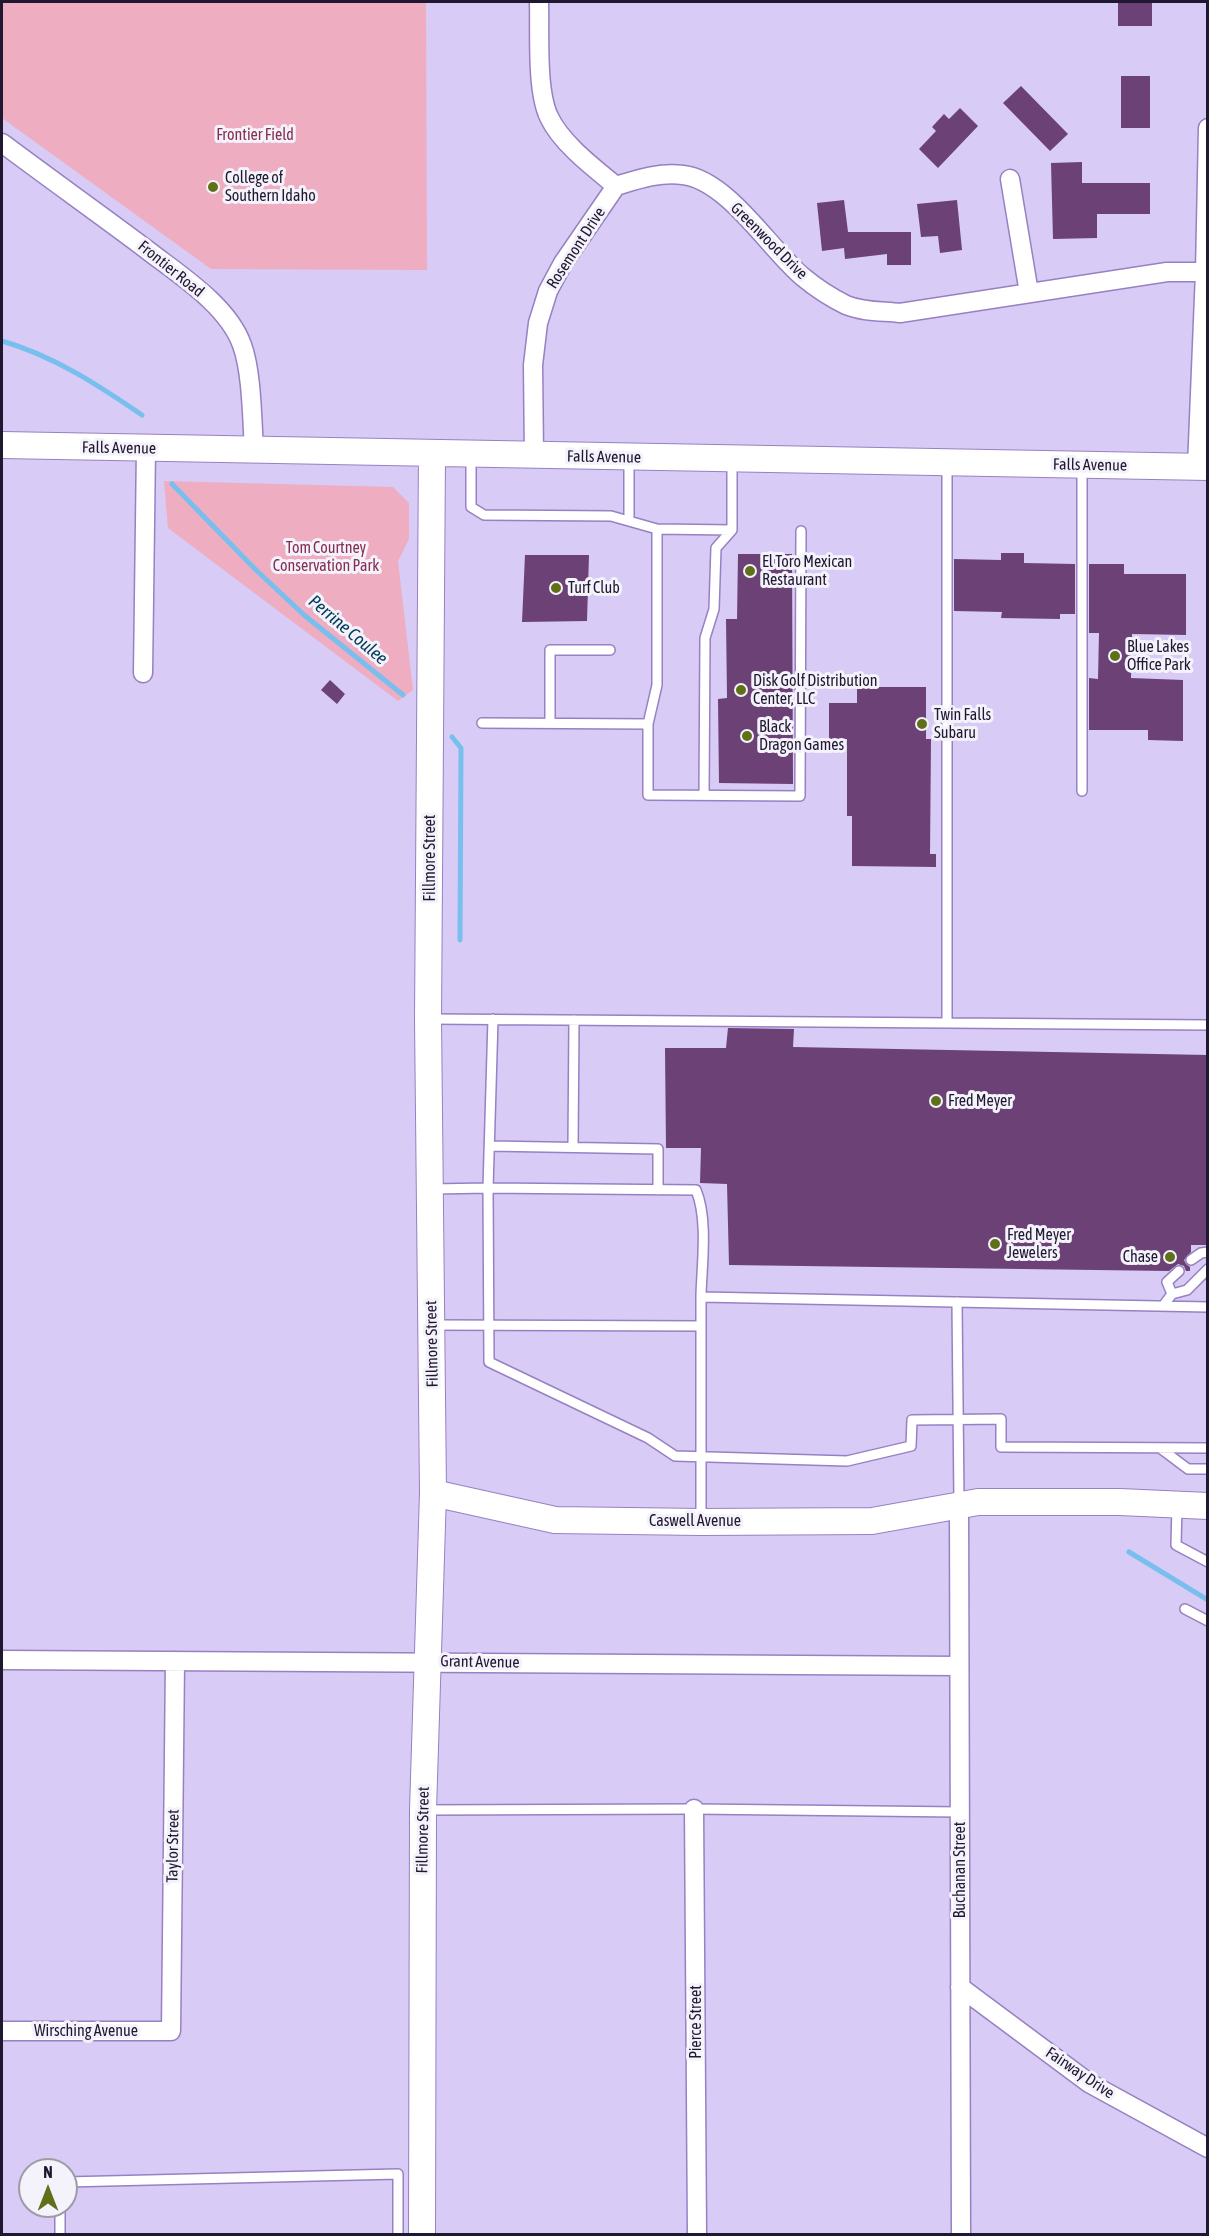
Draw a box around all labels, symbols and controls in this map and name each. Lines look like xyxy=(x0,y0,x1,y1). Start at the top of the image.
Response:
park label: Frontier Field xyxy=(216,125,294,145)
place label: College of Southern Idaho xyxy=(225,168,316,206)
marker: College of Southern Idaho xyxy=(206,180,220,194)
street label: Greenwood Drive xyxy=(727,199,811,283)
street label: Rosemont Drive xyxy=(543,204,609,292)
street label: Frontier Road xyxy=(134,237,208,301)
street label: Falls Avenue xyxy=(82,438,156,458)
street label: Falls Avenue xyxy=(567,447,641,467)
street label: Falls Avenue xyxy=(1053,455,1127,475)
park label: Tom Courtney Conservation Park xyxy=(273,538,379,576)
place label: El Toro Mexican Restaurant xyxy=(762,552,852,590)
marker: El Toro Mexican Restaurant xyxy=(743,564,757,578)
place label: Turf Club xyxy=(568,578,620,598)
marker: Turf Club xyxy=(549,581,563,595)
water label: Perrine Coulee xyxy=(304,591,392,669)
place label: Blue Lakes Office Park xyxy=(1127,637,1191,675)
marker: Blue Lakes Office Park xyxy=(1108,649,1122,663)
place label: Disk Golf Distribution Center, LLC xyxy=(753,671,878,709)
marker: Disk Golf Distribution Center, LLC xyxy=(734,683,748,697)
place label: Twin Falls Subaru xyxy=(934,705,991,743)
place label: Black Dragon Games xyxy=(759,717,844,755)
marker: Twin Falls Subaru xyxy=(915,717,929,731)
marker: Black Dragon Games xyxy=(740,729,754,743)
street label: Fillmore Street xyxy=(420,815,440,901)
place label: Fred Meyer xyxy=(948,1091,1012,1111)
marker: Fred Meyer xyxy=(929,1094,943,1108)
place label: Fred Meyer Jewelers xyxy=(1007,1225,1071,1263)
marker: Fred Meyer Jewelers xyxy=(988,1237,1002,1251)
place label: Chase xyxy=(1123,1247,1158,1267)
marker: Chase xyxy=(1163,1250,1177,1264)
street label: Fillmore Street xyxy=(422,1300,442,1388)
street label: Caswell Avenue xyxy=(649,1511,741,1531)
street label: Grant Avenue xyxy=(440,1652,520,1672)
street label: Fillmore Street xyxy=(413,1786,433,1874)
street label: Taylor Street xyxy=(163,1809,183,1883)
street label: Buchanan Street xyxy=(950,1822,970,1918)
street label: Pierce Street xyxy=(686,1985,706,2059)
street label: Wirsching Avenue xyxy=(34,2021,138,2041)
street label: Fairway Drive xyxy=(1042,2043,1118,2103)
north arrow xyxy=(18,2158,78,2218)
text: N xyxy=(43,2163,53,2181)

